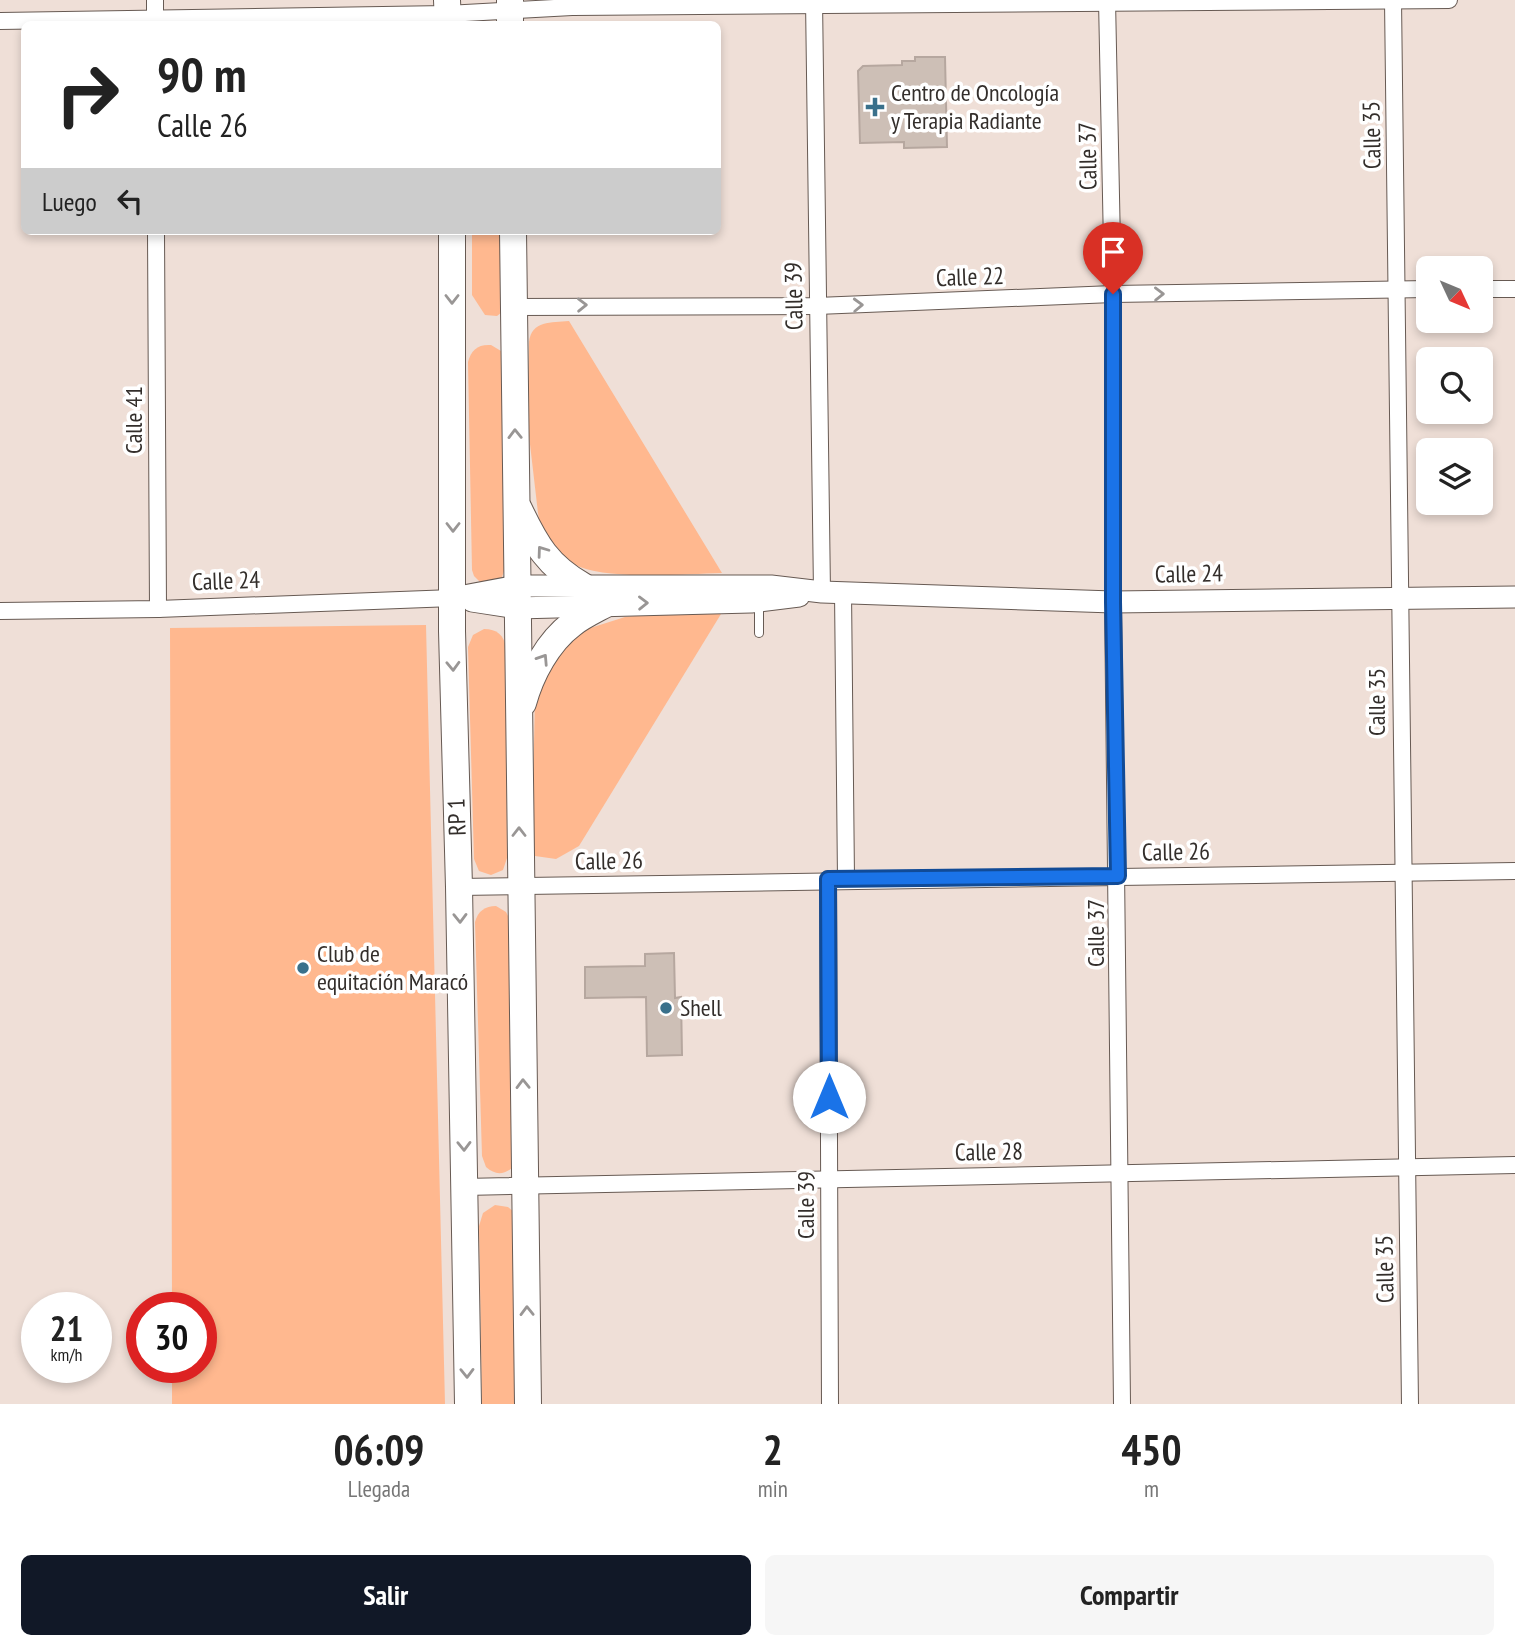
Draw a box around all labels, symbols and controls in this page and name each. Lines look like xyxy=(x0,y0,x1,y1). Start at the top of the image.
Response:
text: 90 m xyxy=(157,42,246,106)
icon: right xyxy=(42,49,133,140)
place label: Centro de Oncología y Terapia Radiante xyxy=(891,77,1059,136)
marker: Centro de Oncología y Terapia Radiante xyxy=(865,97,885,117)
street label: Calle 35 xyxy=(1355,101,1388,169)
text: Calle 26 xyxy=(157,104,248,146)
street label: Calle 37 xyxy=(1071,122,1104,190)
icon: left xyxy=(111,182,149,220)
text: Luego xyxy=(42,185,97,218)
pin xyxy=(1083,222,1143,294)
icon: arrive xyxy=(1094,233,1132,271)
north arrow xyxy=(1416,256,1493,332)
map controls xyxy=(1416,256,1493,515)
street label: Calle 22 xyxy=(935,260,1005,293)
street label: Calle 39 xyxy=(777,262,810,330)
one-way arrow xyxy=(1154,286,1165,301)
one-way arrow xyxy=(444,294,460,305)
one-way arrow xyxy=(853,297,864,312)
one-way arrow xyxy=(577,298,588,313)
button: search xyxy=(1416,347,1493,424)
street label: Calle 41 xyxy=(118,386,149,454)
one-way arrow xyxy=(507,428,523,439)
button: layers xyxy=(1416,438,1493,515)
one-way arrow xyxy=(445,522,461,532)
one-way arrow xyxy=(538,546,550,559)
street label: Calle 24 xyxy=(1155,557,1223,590)
street label: Calle 24 xyxy=(191,564,261,597)
one-way arrow xyxy=(638,596,649,611)
one-way arrow xyxy=(535,654,548,667)
one-way arrow xyxy=(445,661,460,672)
street label: Calle 35 xyxy=(1361,668,1392,736)
street label: RP 1 xyxy=(440,798,473,836)
one-way arrow xyxy=(511,826,527,837)
street label: Calle 26 xyxy=(1142,835,1210,868)
street label: Calle 26 xyxy=(575,844,643,877)
street label: Calle 37 xyxy=(1080,899,1111,967)
one-way arrow xyxy=(452,913,468,924)
place label: Club de equitación Maracó xyxy=(317,938,468,997)
marker: Club de equitación Maracó xyxy=(295,960,311,976)
place label: Shell xyxy=(680,992,722,1023)
marker: Shell xyxy=(658,1000,674,1016)
position arrow xyxy=(792,1060,866,1134)
one-way arrow xyxy=(515,1078,531,1089)
street label: Calle 28 xyxy=(955,1135,1023,1168)
one-way arrow xyxy=(456,1141,472,1151)
street label: Calle 39 xyxy=(790,1171,821,1239)
street label: Calle 35 xyxy=(1368,1235,1401,1303)
speed limit sign: 30 xyxy=(126,1292,217,1383)
text: 21 xyxy=(50,1305,83,1351)
one-way arrow xyxy=(519,1306,534,1317)
text: km/h xyxy=(51,1343,82,1366)
one-way arrow xyxy=(460,1368,475,1379)
text: 06:09 xyxy=(333,1422,424,1477)
text: 2 xyxy=(763,1422,783,1477)
text: 450 xyxy=(1121,1422,1182,1477)
text: Llegada xyxy=(348,1474,410,1503)
text: min xyxy=(758,1474,788,1503)
text: m xyxy=(1144,1474,1159,1503)
button: Salir xyxy=(21,1555,751,1635)
button: Compartir xyxy=(765,1555,1494,1635)

